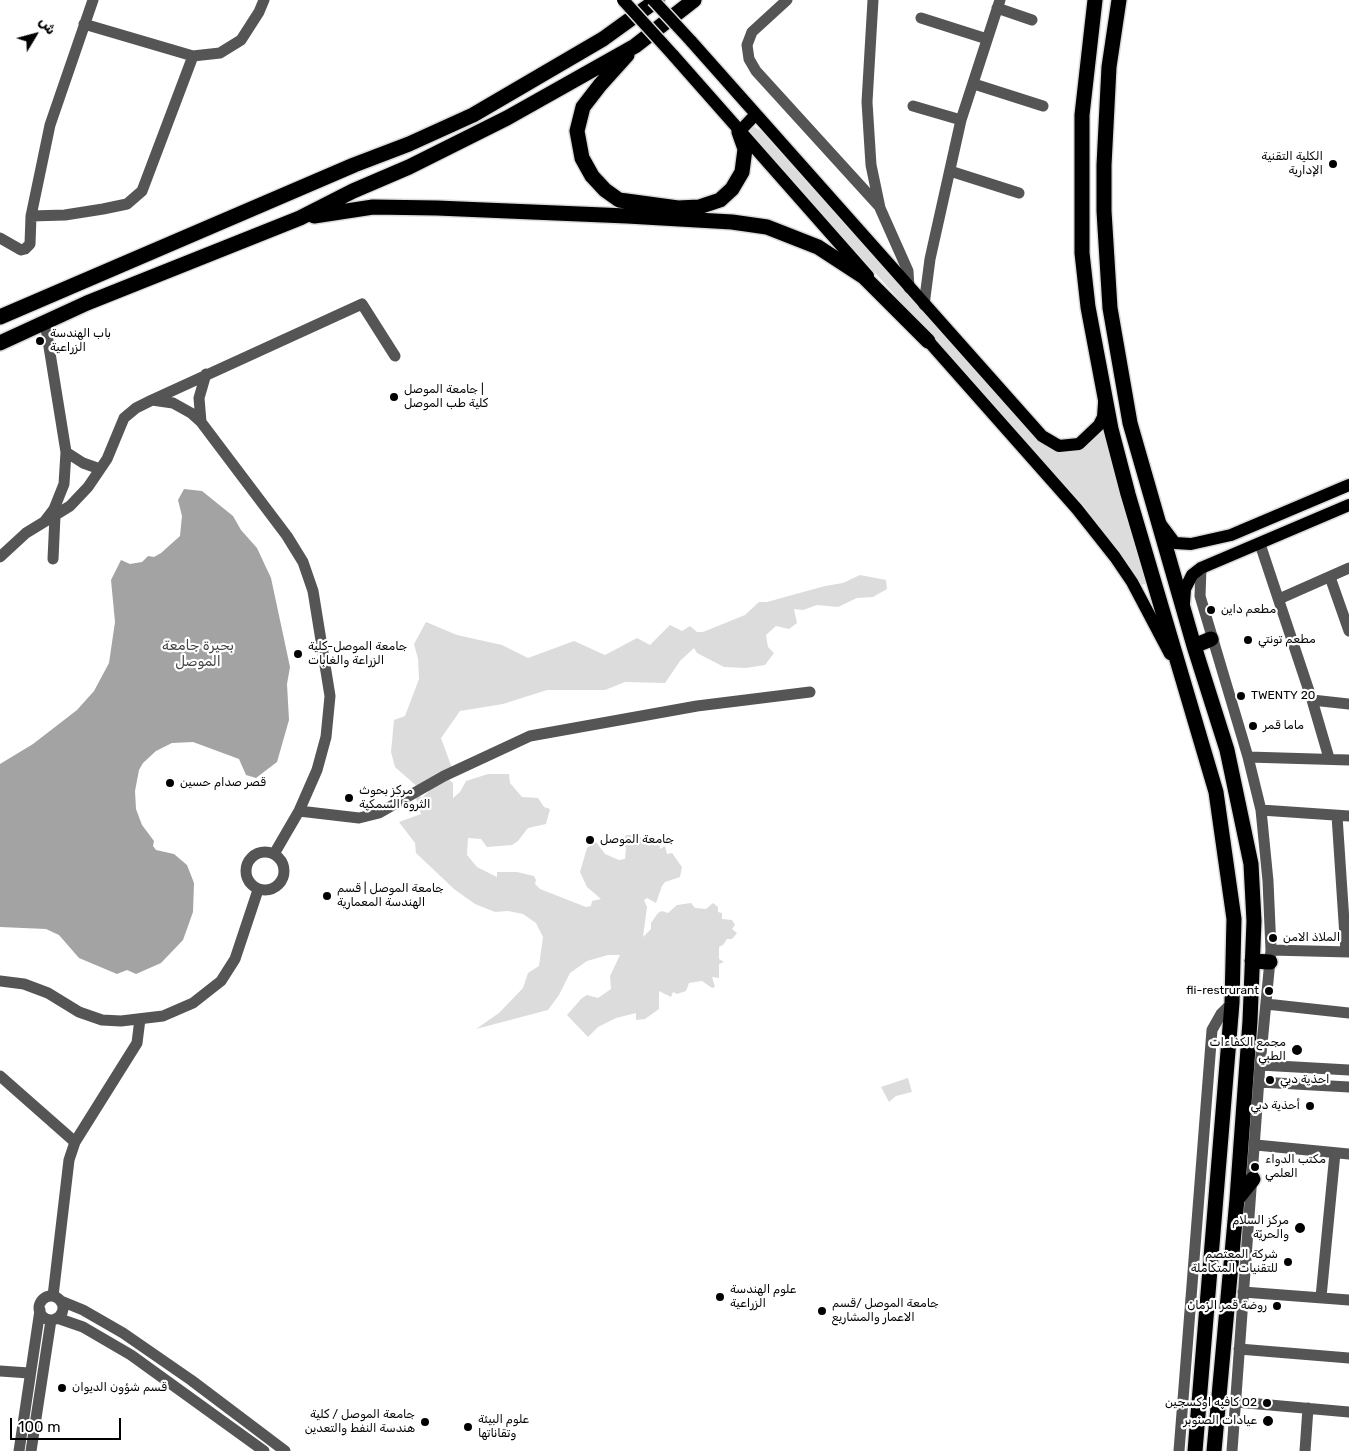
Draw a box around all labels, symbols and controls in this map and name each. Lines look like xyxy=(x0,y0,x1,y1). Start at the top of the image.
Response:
north arrow xyxy=(10,10,60,60)
text: ش xyxy=(35,13,60,38)
place label: الكلية التقنية الإدارية xyxy=(1261,150,1323,178)
marker: الكلية التقنية الإدارية xyxy=(1327,158,1339,170)
place label: باب الهندسة الزراعية xyxy=(50,327,111,355)
marker: باب الهندسة الزراعية xyxy=(34,335,46,347)
place label: جامعة الموصل | كلية طب الموصل xyxy=(404,383,488,411)
marker: جامعة الموصل | كلية طب الموصل xyxy=(388,391,400,403)
place label: مطعم داين xyxy=(1221,603,1276,617)
marker: مطعم داين xyxy=(1205,604,1217,616)
place label: مطعم تونتي xyxy=(1258,633,1316,647)
marker: مطعم تونتي xyxy=(1242,634,1254,646)
water label: بحيرة جامعة الموصل xyxy=(162,638,234,670)
place label: جامعة الموصل-كلية الزراعة والغابات xyxy=(308,640,407,668)
marker: جامعة الموصل-كلية الزراعة والغابات xyxy=(292,648,304,660)
place label: TWENTY 20 xyxy=(1251,689,1315,703)
marker: TWENTY 20 xyxy=(1235,690,1247,702)
place label: ماما قمر xyxy=(1263,719,1304,733)
marker: ماما قمر xyxy=(1247,720,1259,732)
place label: قصر صدام حسين xyxy=(180,776,266,790)
marker: قصر صدام حسين xyxy=(164,777,176,789)
place label: مركز بحوث الثروة السمكية xyxy=(359,784,430,812)
marker: مركز بحوث الثروة السمكية xyxy=(343,792,355,804)
place label: جامعة الموصل xyxy=(600,833,674,847)
marker: جامعة الموصل xyxy=(584,834,596,846)
place label: جامعة الموصل | قسم الهندسة المعمارية xyxy=(337,882,444,910)
marker: جامعة الموصل | قسم الهندسة المعمارية xyxy=(321,890,333,902)
place label: الملاذ الامن xyxy=(1283,931,1340,945)
marker: الملاذ الامن xyxy=(1267,932,1279,944)
place label: fli-restrurant xyxy=(1186,984,1259,998)
marker: fli-restrurant xyxy=(1263,985,1275,997)
place label: مجمع الكفاءات الطبي xyxy=(1209,1036,1286,1064)
marker: مجمع الكفاءات الطبي xyxy=(1290,1043,1304,1057)
place label: احذية دبي xyxy=(1280,1073,1329,1087)
marker: احذية دبي xyxy=(1264,1074,1276,1086)
place label: أحذية دبي xyxy=(1251,1099,1300,1113)
marker: أحذية دبي xyxy=(1304,1100,1316,1112)
place label: مكتب الدواء العلمي xyxy=(1265,1153,1326,1181)
marker: مكتب الدواء العلمي xyxy=(1249,1161,1261,1173)
place label: مركز السلام والحريّة xyxy=(1232,1214,1289,1242)
marker: مركز السلام والحريّة xyxy=(1293,1221,1307,1235)
place label: شركة المعتصم للتقنيات المتكاملة xyxy=(1191,1248,1278,1276)
marker: شركة المعتصم للتقنيات المتكاملة xyxy=(1282,1256,1294,1268)
place label: علوم الهندسة الزراعية xyxy=(730,1283,796,1311)
marker: علوم الهندسة الزراعية xyxy=(714,1291,726,1303)
place label: جامعة الموصل /قسم الاعمار والمشاريع xyxy=(832,1297,939,1325)
place label: روضة قمر الزمان xyxy=(1187,1299,1267,1313)
marker: روضة قمر الزمان xyxy=(1271,1300,1283,1312)
marker: جامعة الموصل /قسم الاعمار والمشاريع xyxy=(816,1305,828,1317)
place label: قسم شؤون الديوان xyxy=(72,1381,167,1395)
marker: قسم شؤون الديوان xyxy=(56,1382,68,1394)
place label: كافيه اوكسجين O2 xyxy=(1165,1396,1257,1410)
marker: كافيه اوكسجين O2 xyxy=(1261,1397,1273,1409)
scale bar xyxy=(12,1408,124,1440)
place label: جامعة الموصل / كلية هندسة النفط والتعدين xyxy=(305,1408,415,1436)
place label: علوم البيئة وتقاناتها xyxy=(478,1413,529,1441)
place label: عيادات الصنوبر xyxy=(1183,1414,1257,1428)
marker: عيادات الصنوبر xyxy=(1261,1414,1275,1428)
marker: جامعة الموصل / كلية هندسة النفط والتعدين xyxy=(419,1416,431,1428)
text: 100 m xyxy=(18,1418,60,1436)
marker: علوم البيئة وتقاناتها xyxy=(462,1421,474,1433)

